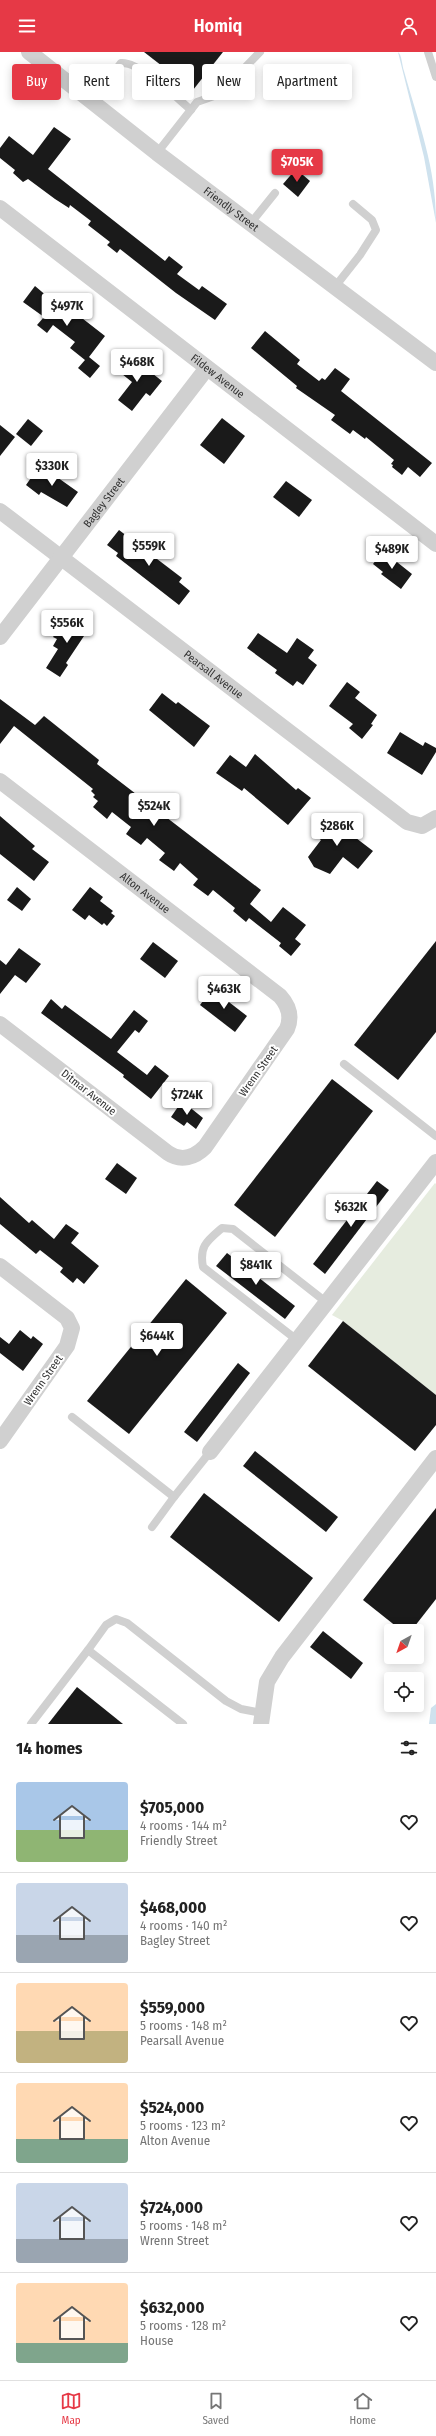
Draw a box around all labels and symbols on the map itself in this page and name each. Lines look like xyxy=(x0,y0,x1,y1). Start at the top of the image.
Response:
pin: $705K xyxy=(269,149,325,183)
street label: Friendly Street xyxy=(201,184,261,234)
pin: $497K xyxy=(39,293,95,327)
pin: $468K xyxy=(109,349,165,383)
street label: Fildew Avenue xyxy=(188,351,247,401)
pin: $330K xyxy=(24,453,80,487)
street label: Bagley Street xyxy=(81,475,128,530)
pin: $559K xyxy=(121,533,177,567)
pin: $489K xyxy=(364,536,420,570)
pin: $556K xyxy=(39,610,95,644)
street label: Pearsall Avenue xyxy=(181,648,246,702)
pin: $524K xyxy=(126,793,182,827)
pin: $286K xyxy=(309,813,365,847)
street label: Alton Avenue xyxy=(117,870,172,916)
pin: $463K xyxy=(196,976,252,1010)
street label: Wrenn Street xyxy=(236,1043,281,1099)
street label: Ditmar Avenue xyxy=(59,1067,119,1118)
pin: $724K xyxy=(159,1082,215,1116)
pin: $632K xyxy=(323,1194,379,1228)
pin: $841K xyxy=(228,1252,284,1286)
pin: $644K xyxy=(129,1323,185,1357)
street label: Wrenn Street xyxy=(21,1352,66,1408)
north arrow xyxy=(384,1624,424,1664)

